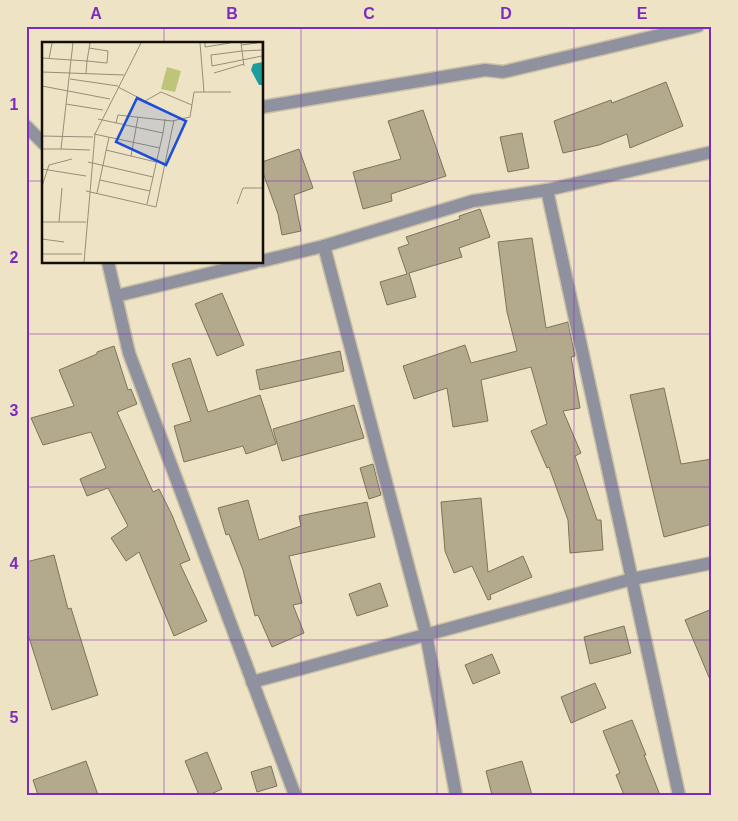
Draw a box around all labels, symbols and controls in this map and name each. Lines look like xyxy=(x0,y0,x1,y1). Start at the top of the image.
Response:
text: A xyxy=(90,5,102,22)
text: B xyxy=(226,5,238,22)
text: C xyxy=(363,5,375,22)
text: D xyxy=(500,5,512,22)
text: E xyxy=(637,5,648,22)
inset map xyxy=(42,42,264,264)
text: 1 xyxy=(10,96,19,113)
text: 2 xyxy=(10,249,19,266)
text: 3 xyxy=(10,402,19,419)
text: 4 xyxy=(10,555,19,572)
text: 5 xyxy=(10,709,19,726)

